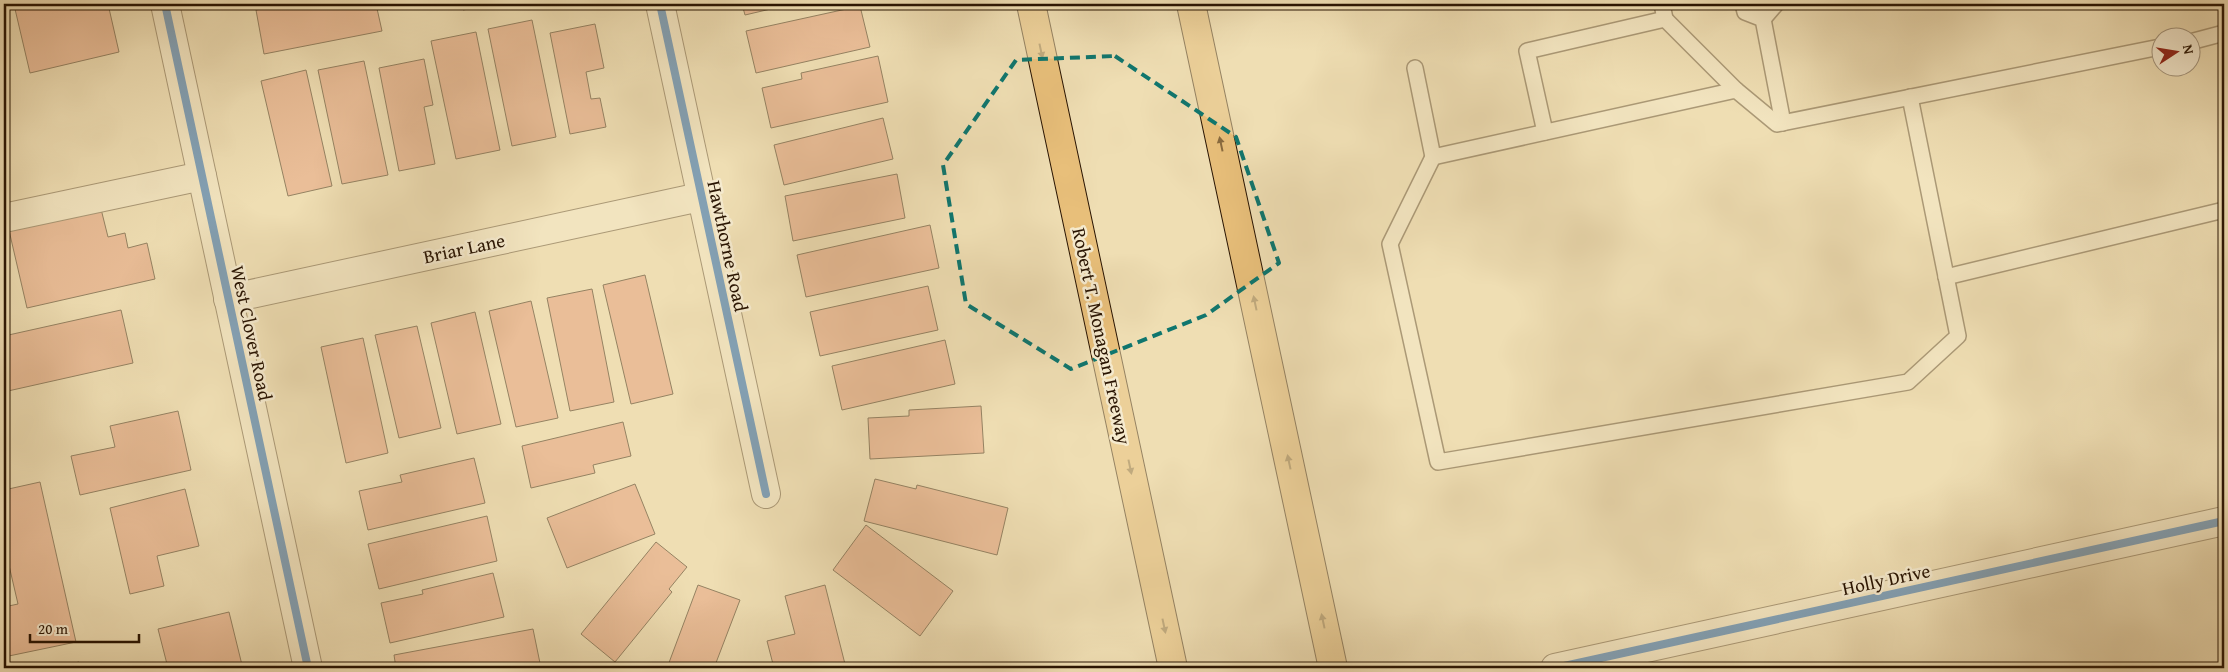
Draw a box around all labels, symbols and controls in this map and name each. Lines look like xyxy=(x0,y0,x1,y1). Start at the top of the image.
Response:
north arrow xyxy=(2150,28,2200,78)
text: N xyxy=(2178,43,2200,57)
one-way arrow xyxy=(1037,44,1045,59)
one-way arrow xyxy=(1217,136,1225,151)
street label: Hawthorne Road xyxy=(700,178,756,315)
street label: Robert T. Monagan Freeway xyxy=(1065,225,1139,447)
street label: Briar Lane xyxy=(421,226,507,270)
street label: West Clover Road xyxy=(224,263,280,404)
one-way arrow xyxy=(1251,295,1259,310)
one-way arrow xyxy=(1285,454,1293,469)
one-way arrow xyxy=(1126,459,1134,475)
street label: Holly Drive xyxy=(1839,556,1933,602)
scale bar xyxy=(30,612,139,644)
one-way arrow xyxy=(1319,613,1327,628)
text: 20 m xyxy=(38,618,69,639)
one-way arrow xyxy=(1160,618,1168,634)

